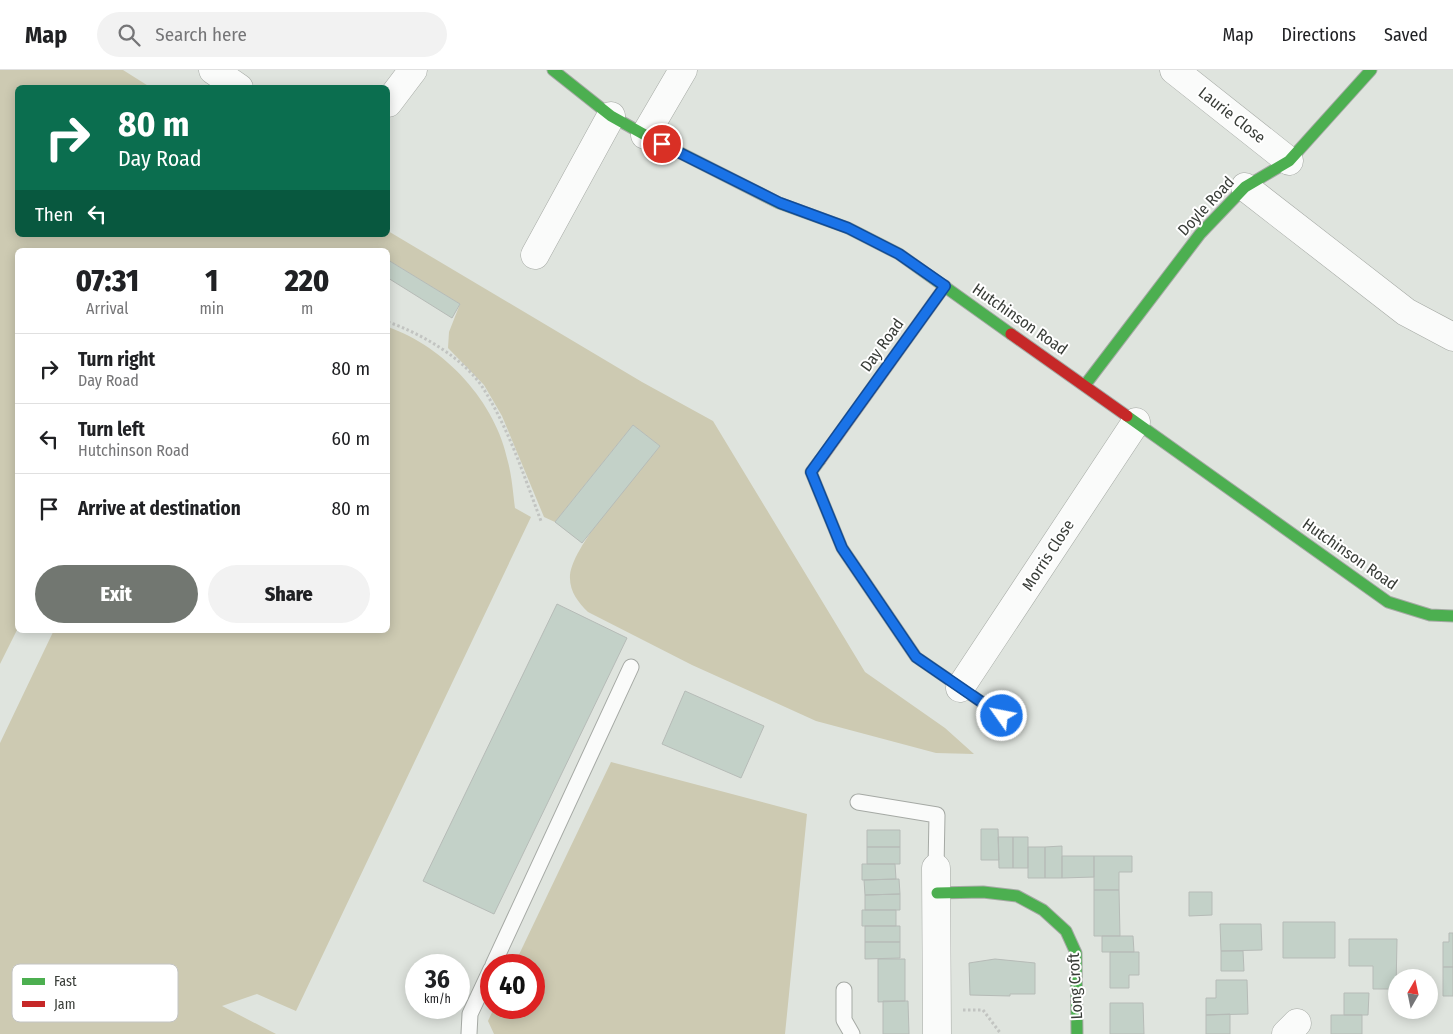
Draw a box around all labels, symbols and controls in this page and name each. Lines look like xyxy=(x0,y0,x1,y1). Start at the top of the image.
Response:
search box xyxy=(97,12,447,57)
text: Map xyxy=(25,21,67,49)
icon: search xyxy=(115,21,143,49)
text: Search here xyxy=(155,23,247,46)
text: Map xyxy=(1222,24,1254,46)
text: Directions xyxy=(1282,24,1356,46)
text: Saved xyxy=(1384,24,1428,46)
street label: Laurie Close xyxy=(1195,83,1269,147)
text: 80 m xyxy=(118,103,190,145)
icon: right xyxy=(35,105,100,170)
pin xyxy=(641,123,683,165)
icon: arrive xyxy=(648,130,676,158)
text: Day Road xyxy=(118,145,202,172)
street label: Doyle Road xyxy=(1174,173,1238,239)
icon: left xyxy=(83,200,111,228)
text: Then xyxy=(35,203,73,226)
text: 07:31 xyxy=(75,263,139,299)
text: 1 xyxy=(205,263,218,299)
text: 220 xyxy=(285,263,329,299)
street label: Hutchinson Road xyxy=(969,279,1071,359)
text: Arrival xyxy=(86,299,128,318)
text: min xyxy=(199,299,224,318)
text: m xyxy=(301,299,313,318)
street label: Day Road xyxy=(856,315,908,375)
text: Turn right xyxy=(78,348,155,371)
icon: right xyxy=(35,355,63,383)
text: 80 m xyxy=(332,357,370,380)
text: Day Road xyxy=(78,371,139,390)
text: Turn left xyxy=(78,418,145,441)
icon: left xyxy=(35,425,63,453)
text: 60 m xyxy=(332,427,370,450)
text: Hutchinson Road xyxy=(78,441,189,460)
icon: arrive xyxy=(35,495,63,523)
text: Arrive at destination xyxy=(78,497,241,520)
text: 80 m xyxy=(332,497,370,520)
street label: Hutchinson Road xyxy=(1299,514,1401,594)
street label: Morris Close xyxy=(1018,516,1078,594)
button: Exit xyxy=(35,565,198,623)
button: Share xyxy=(208,565,370,623)
position arrow xyxy=(975,689,1027,741)
street label: Long Croft xyxy=(1064,952,1086,1020)
speed limit sign: 40 xyxy=(480,954,545,1019)
legend xyxy=(12,964,178,1022)
text: 36 xyxy=(425,965,450,995)
north arrow xyxy=(1388,969,1438,1019)
map controls xyxy=(1388,969,1438,1019)
text: Fast xyxy=(54,973,77,990)
text: km/h xyxy=(424,992,451,1006)
text: Jam xyxy=(54,996,75,1013)

